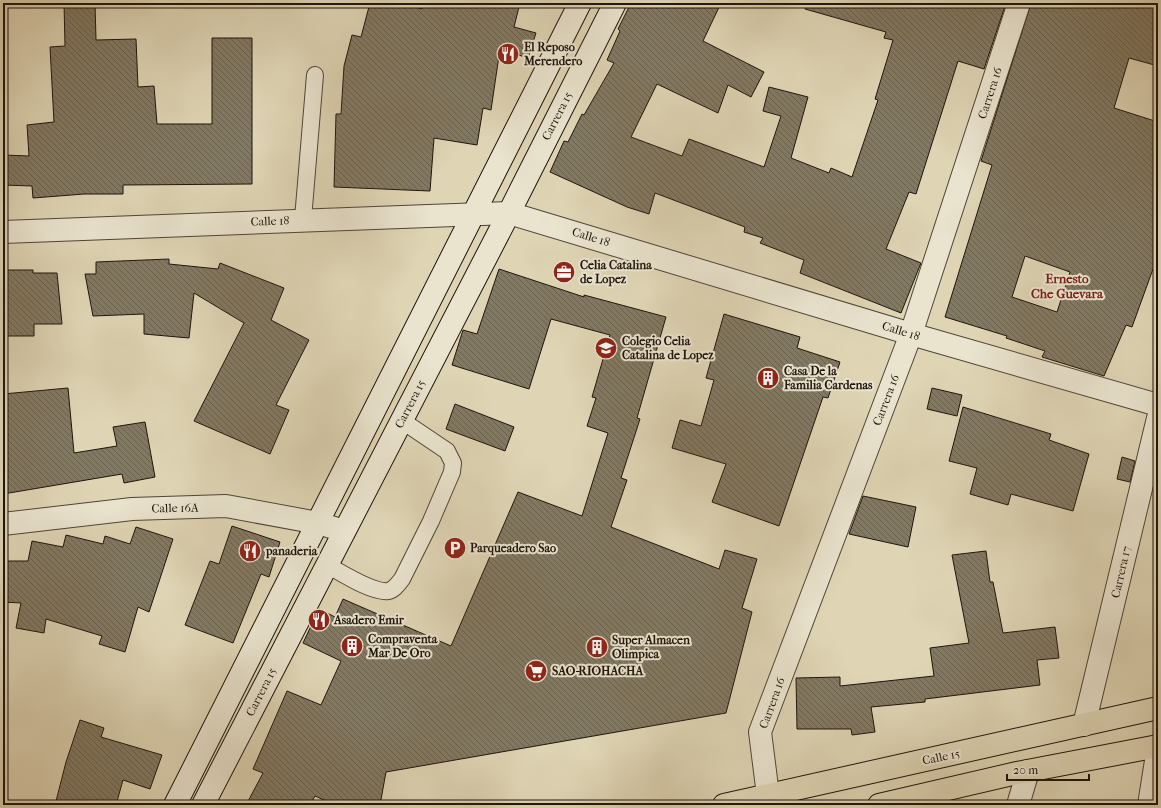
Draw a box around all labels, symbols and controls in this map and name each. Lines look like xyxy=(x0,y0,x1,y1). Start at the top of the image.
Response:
place label: El Reposo Merendero xyxy=(523,40,582,68)
restaurant icon: El Reposo Merendero xyxy=(495,41,521,67)
street label: Carrera 16 xyxy=(975,65,1005,121)
street label: Carrera 15 xyxy=(539,89,575,143)
street label: Calle 18 xyxy=(250,213,290,229)
street label: Calle 18 xyxy=(570,225,612,249)
place label: Celia Catalina de Lopez xyxy=(580,258,652,287)
office icon: Celia Catalina de Lopez xyxy=(551,259,577,285)
district label: Ernesto Che Guevara xyxy=(1031,271,1104,301)
street label: Calle 18 xyxy=(880,319,922,343)
place label: Colegio Celia Catalina de Lopez xyxy=(622,334,714,363)
school or university icon: Colegio Celia Catalina de Lopez xyxy=(593,335,619,361)
place label: Casa De la Familia Cardenas xyxy=(783,364,873,392)
building icon: Casa De la Familia Cardenas xyxy=(755,365,781,391)
street label: Carrera 16 xyxy=(870,372,902,428)
street label: Carrera 15 xyxy=(392,377,428,431)
street label: Calle 16A xyxy=(151,501,199,515)
parking icon: Parqueadero Sao xyxy=(442,535,468,561)
restaurant icon: panaderia xyxy=(237,538,263,564)
place label: Parqueadero Sao xyxy=(470,541,556,556)
place label: panaderia xyxy=(265,544,318,559)
street label: Carrera 17 xyxy=(1108,544,1134,599)
restaurant icon: Asadero Emir xyxy=(306,607,332,633)
place label: Asadero Emir xyxy=(333,613,405,627)
place label: Compraventa Mar De Oro xyxy=(367,632,438,660)
building icon: Compraventa Mar De Oro xyxy=(339,633,365,659)
place label: Super Almacen Olimpica xyxy=(612,633,691,662)
building icon: Super Almacen Olimpica xyxy=(584,634,610,660)
supermarket icon: SAO-RIOHACHA xyxy=(523,658,549,684)
place label: SAO-RIOHACHA xyxy=(552,664,644,678)
street label: Carrera 15 xyxy=(243,665,279,719)
street label: Carrera 16 xyxy=(756,675,788,731)
street label: Calle 15 xyxy=(921,746,961,768)
scale bar xyxy=(1007,756,1089,782)
text: 20 m xyxy=(1013,763,1038,777)

